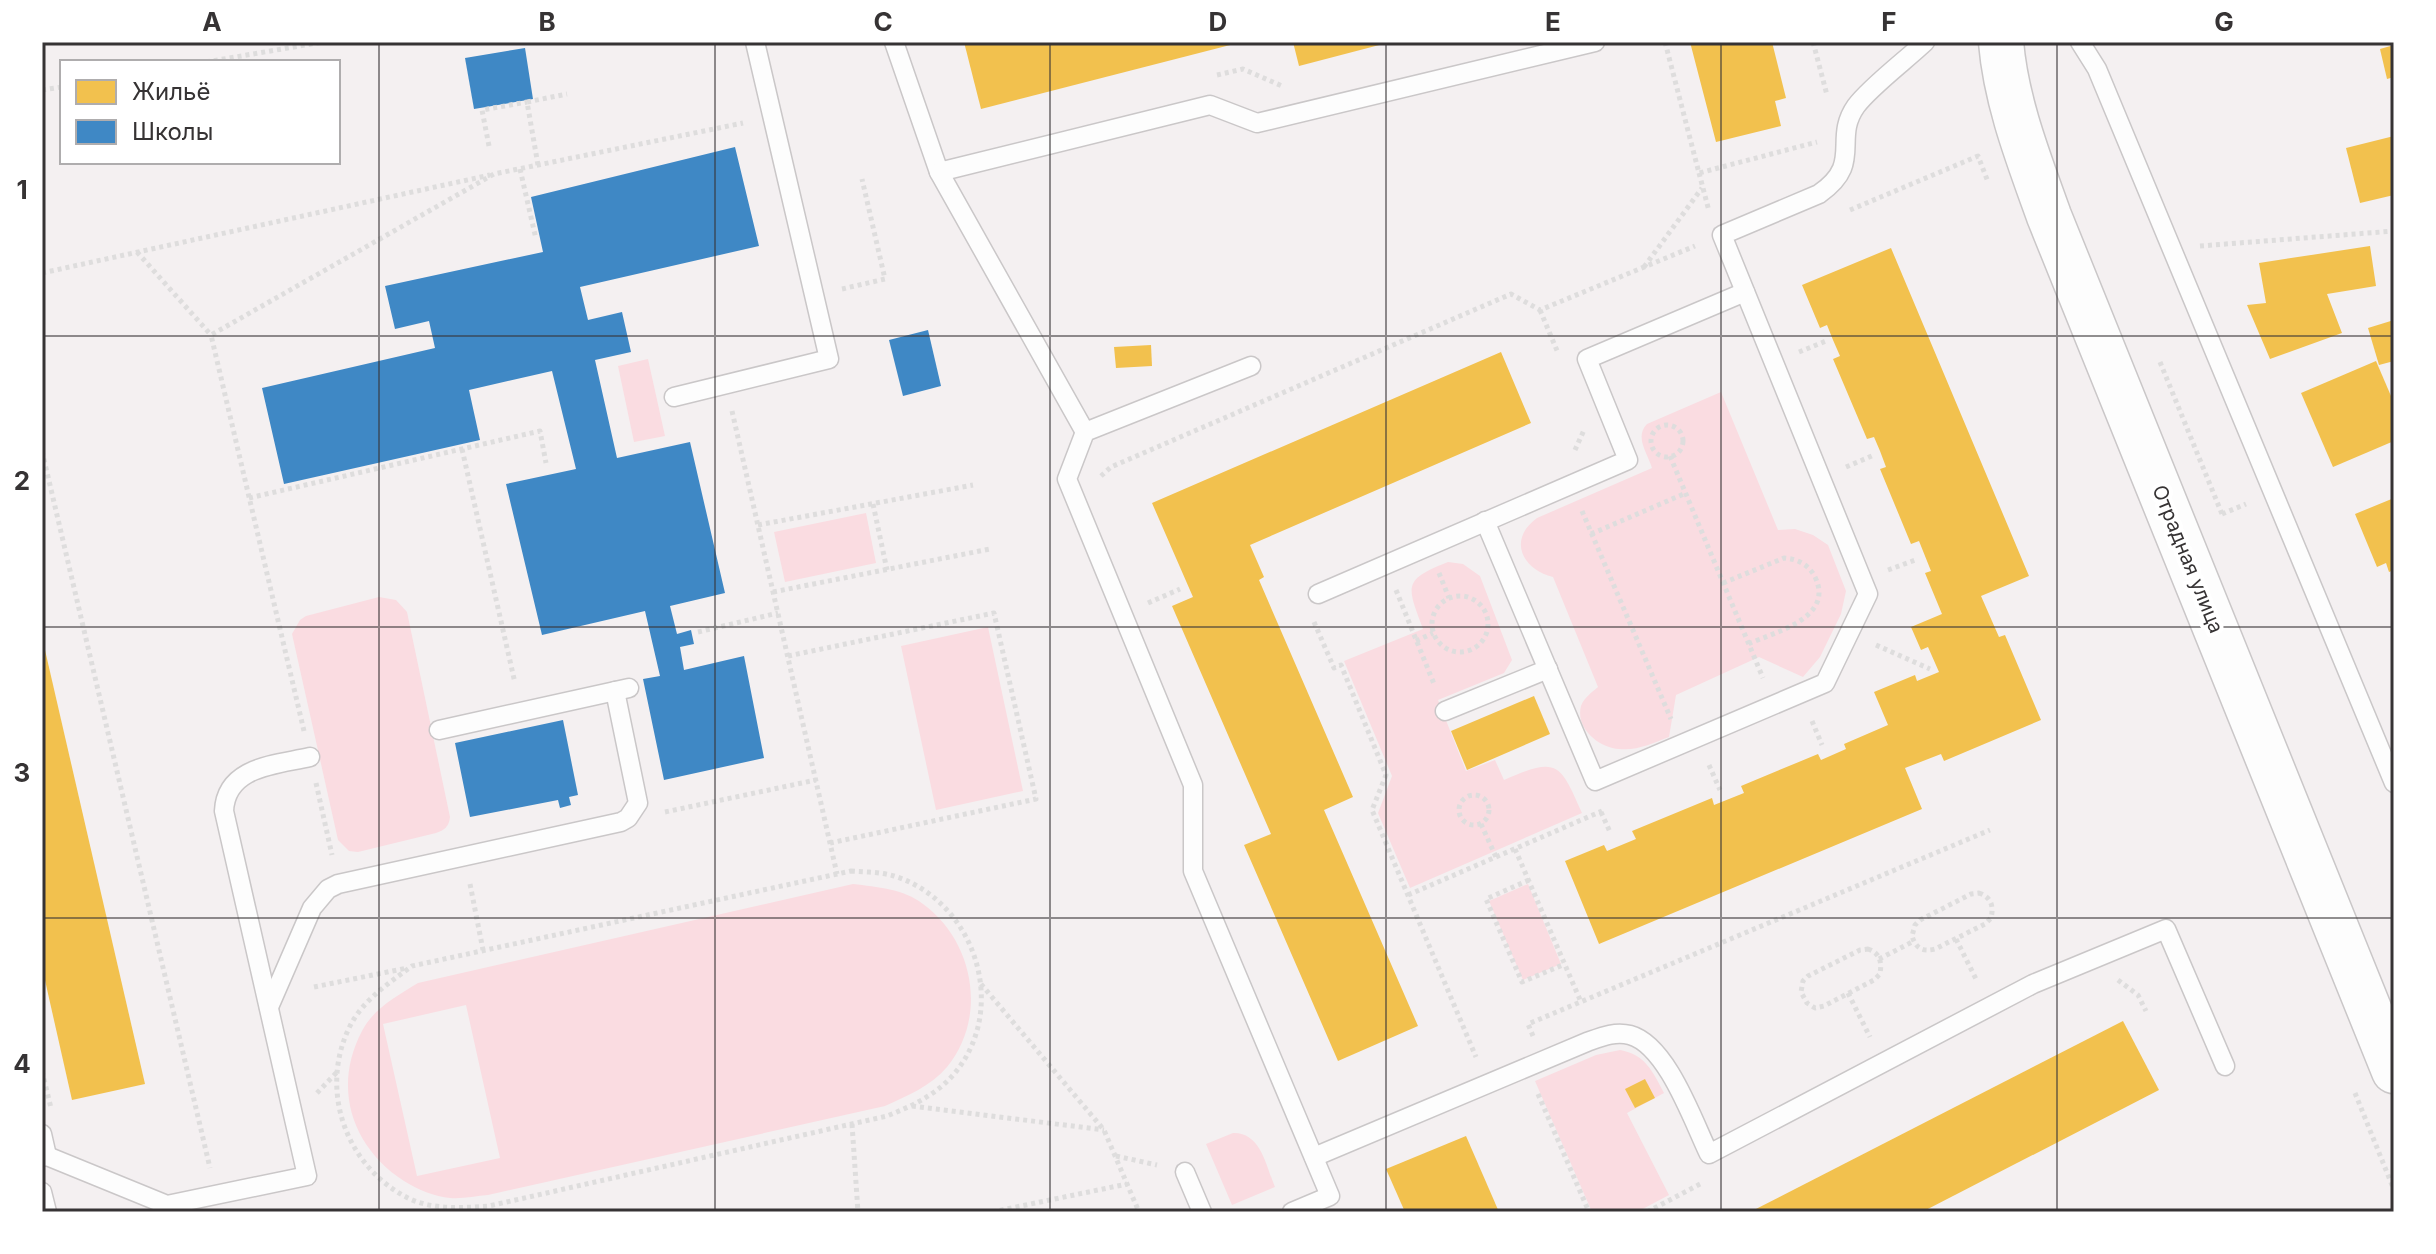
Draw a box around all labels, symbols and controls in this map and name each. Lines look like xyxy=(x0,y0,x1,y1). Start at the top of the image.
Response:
text: A xyxy=(202,6,222,37)
text: B xyxy=(538,6,556,37)
text: C xyxy=(873,6,893,37)
text: D xyxy=(1209,6,1227,37)
text: E xyxy=(1545,6,1561,37)
text: F xyxy=(1881,6,1897,37)
text: G xyxy=(2214,6,2234,37)
legend xyxy=(60,60,340,164)
text: Жильё xyxy=(132,77,210,106)
text: Школы xyxy=(132,117,213,146)
text: 1 xyxy=(16,174,28,205)
text: 2 xyxy=(14,465,30,496)
street label: Отрадная улица xyxy=(2147,481,2229,637)
text: 3 xyxy=(14,757,30,788)
text: 4 xyxy=(13,1048,31,1079)

